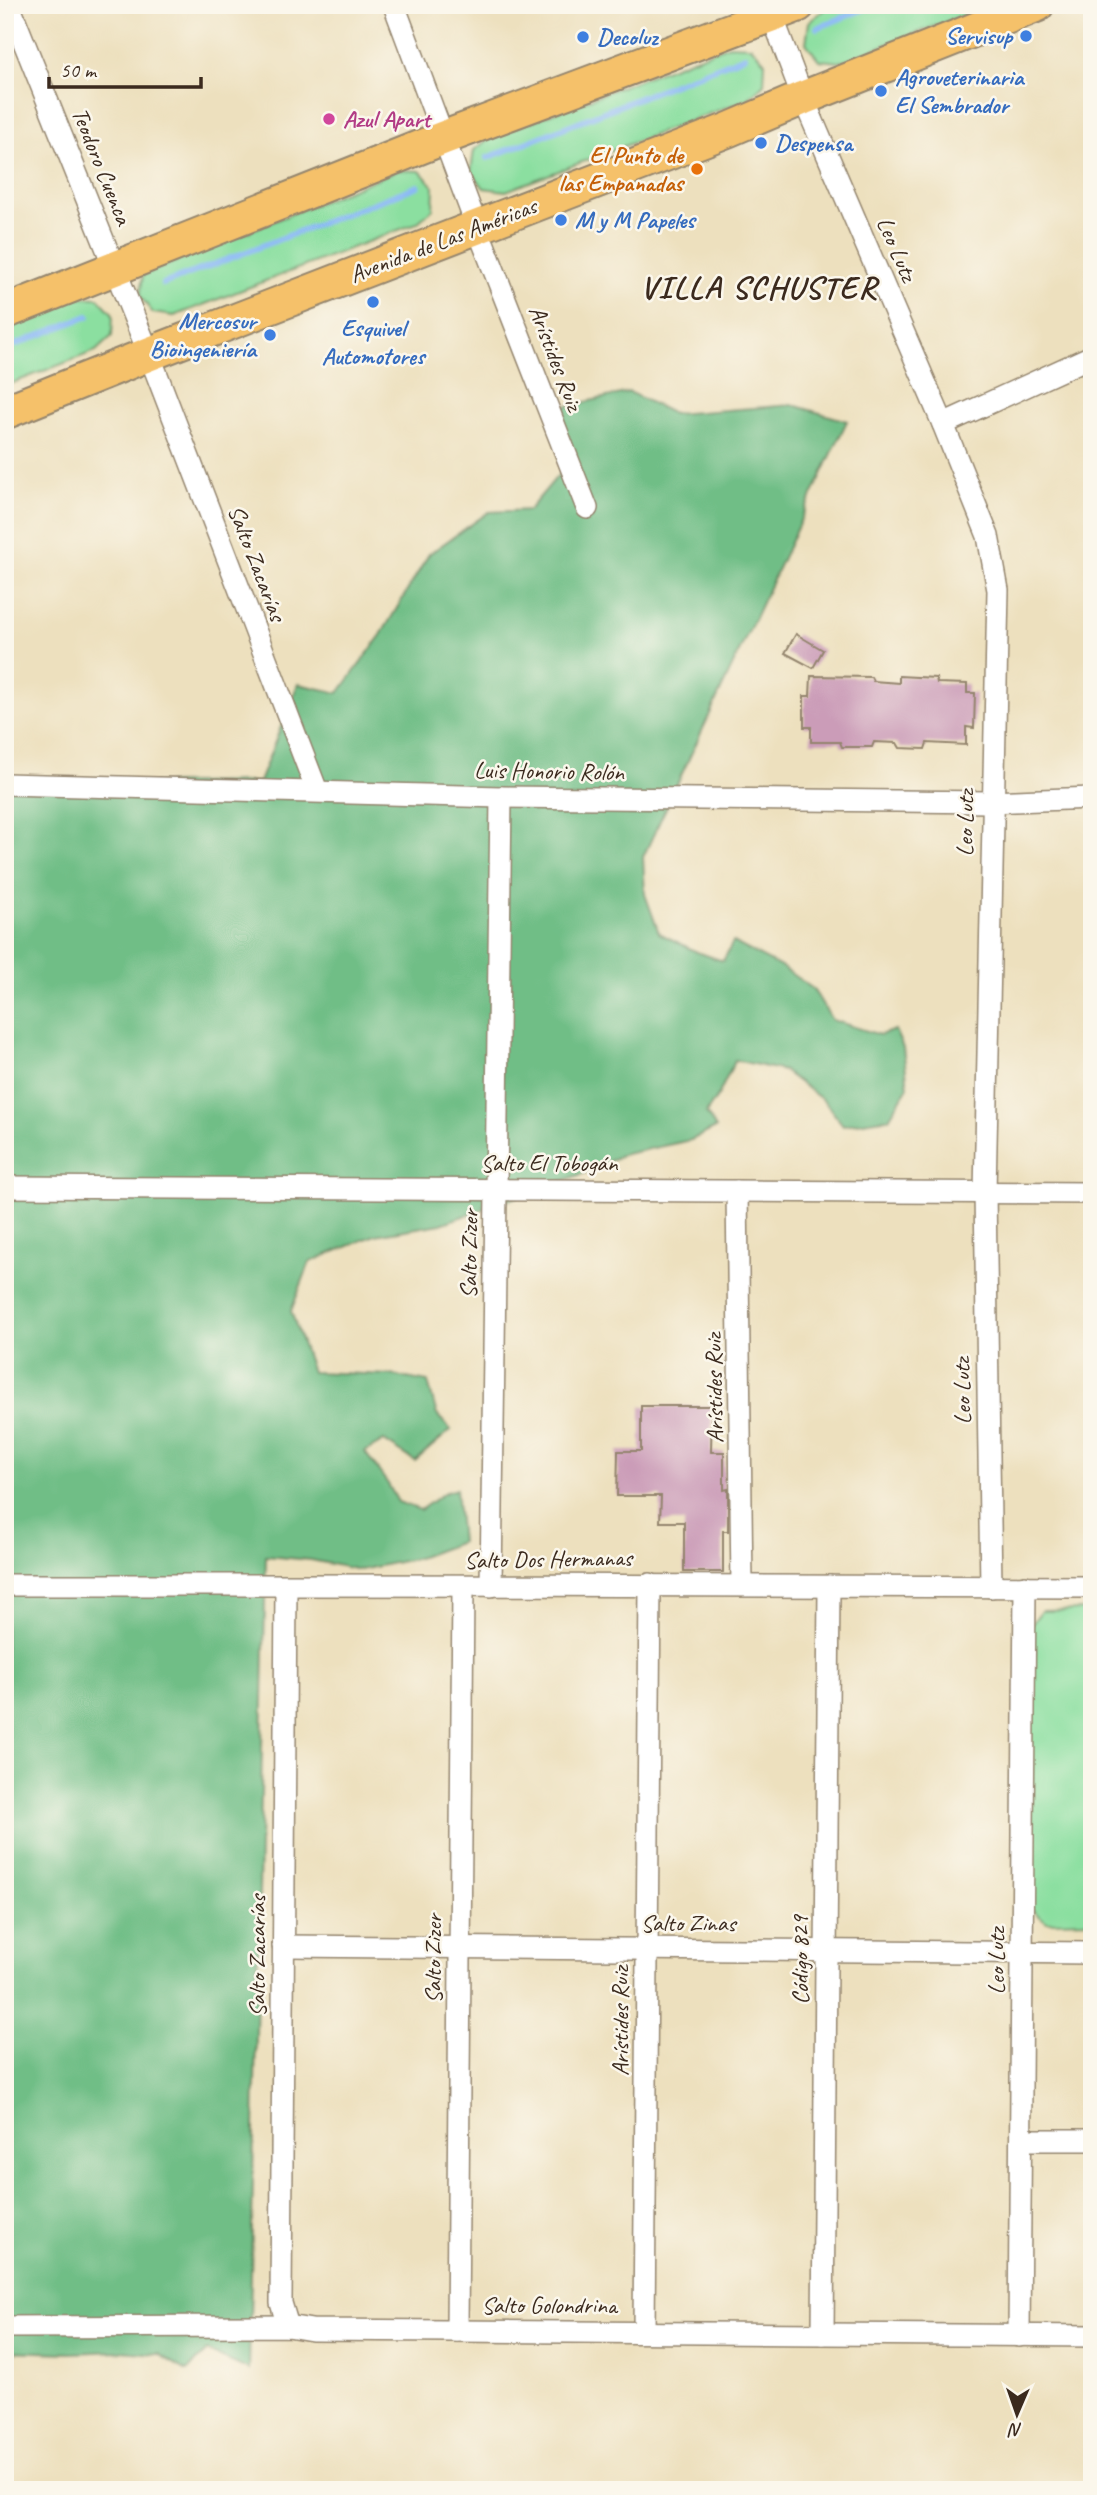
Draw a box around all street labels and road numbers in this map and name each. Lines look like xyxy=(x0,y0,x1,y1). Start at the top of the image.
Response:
street label: Teodoro Cuenca xyxy=(65,103,140,230)
street label: Avenida de Las Américas xyxy=(345,190,542,289)
street label: Leo Lutz xyxy=(870,212,925,288)
street label: Arístides Ruiz xyxy=(522,301,591,417)
street label: Salto Zacarías xyxy=(221,501,294,628)
street label: Luis Honorio Rolón xyxy=(474,755,625,787)
street label: Leo Lutz xyxy=(949,787,981,857)
street label: Salto El Tobogán xyxy=(480,1148,619,1178)
street label: Salto Zizer xyxy=(453,1207,485,1299)
street label: Arístides Ruiz xyxy=(698,1330,730,1443)
street label: Leo Lutz xyxy=(946,1355,978,1425)
street label: Salto Dos Hermanas xyxy=(464,1542,635,1575)
street label: Salto Zacarías xyxy=(242,1892,272,2017)
street label: Salto Zinas xyxy=(641,1908,738,1938)
street label: Salto Zizer xyxy=(418,1912,448,2004)
street label: Código 829 xyxy=(785,1913,815,2004)
street label: Leo Lutz xyxy=(981,1925,1011,1994)
street label: Arístides Ruiz xyxy=(605,1964,635,2076)
street label: Salto Golondrina xyxy=(481,2290,619,2320)

